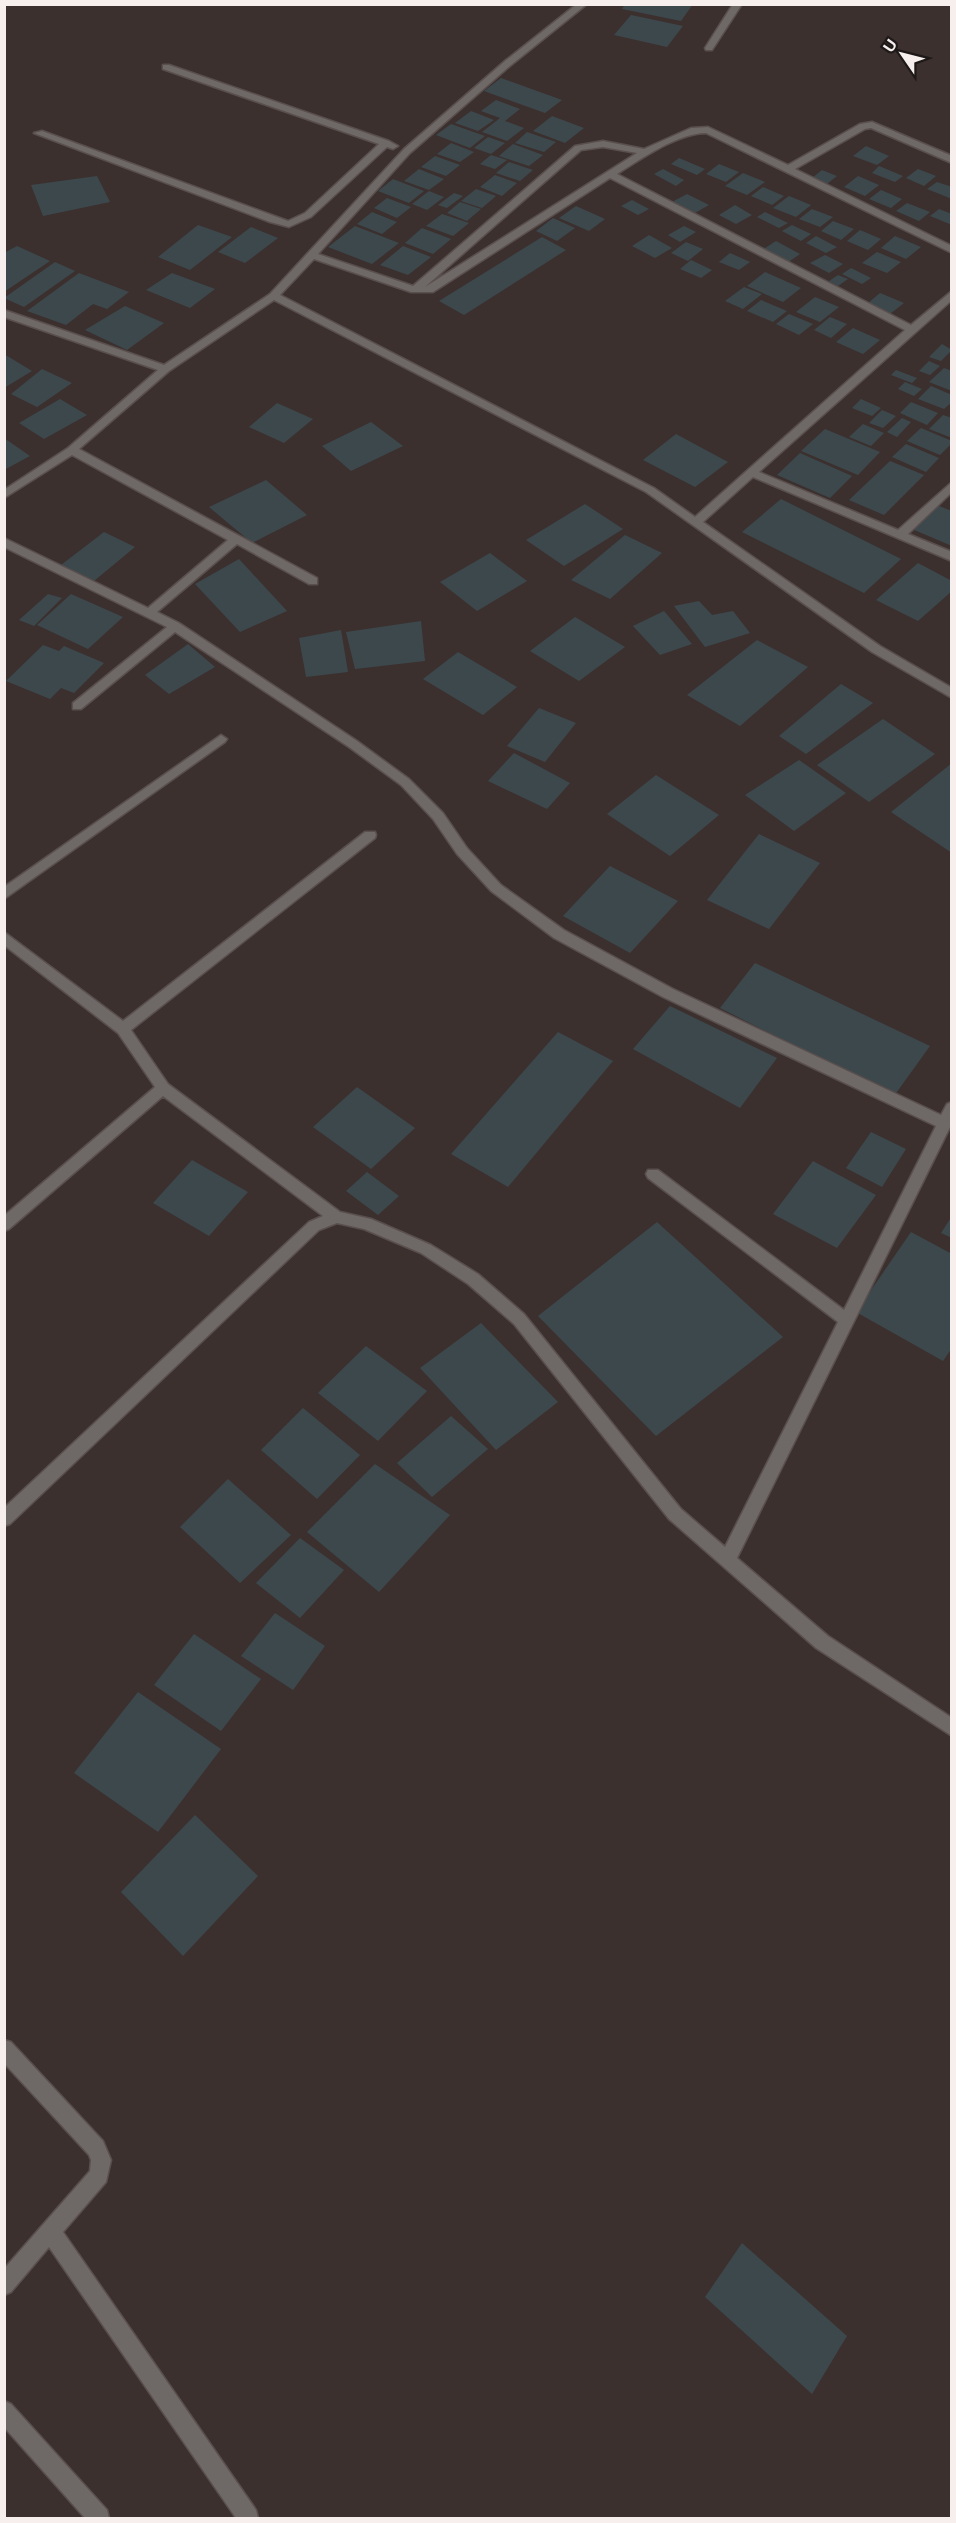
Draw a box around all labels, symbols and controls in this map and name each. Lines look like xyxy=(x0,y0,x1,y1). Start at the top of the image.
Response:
north arrow xyxy=(872,24,932,84)
text: U xyxy=(880,36,900,55)

